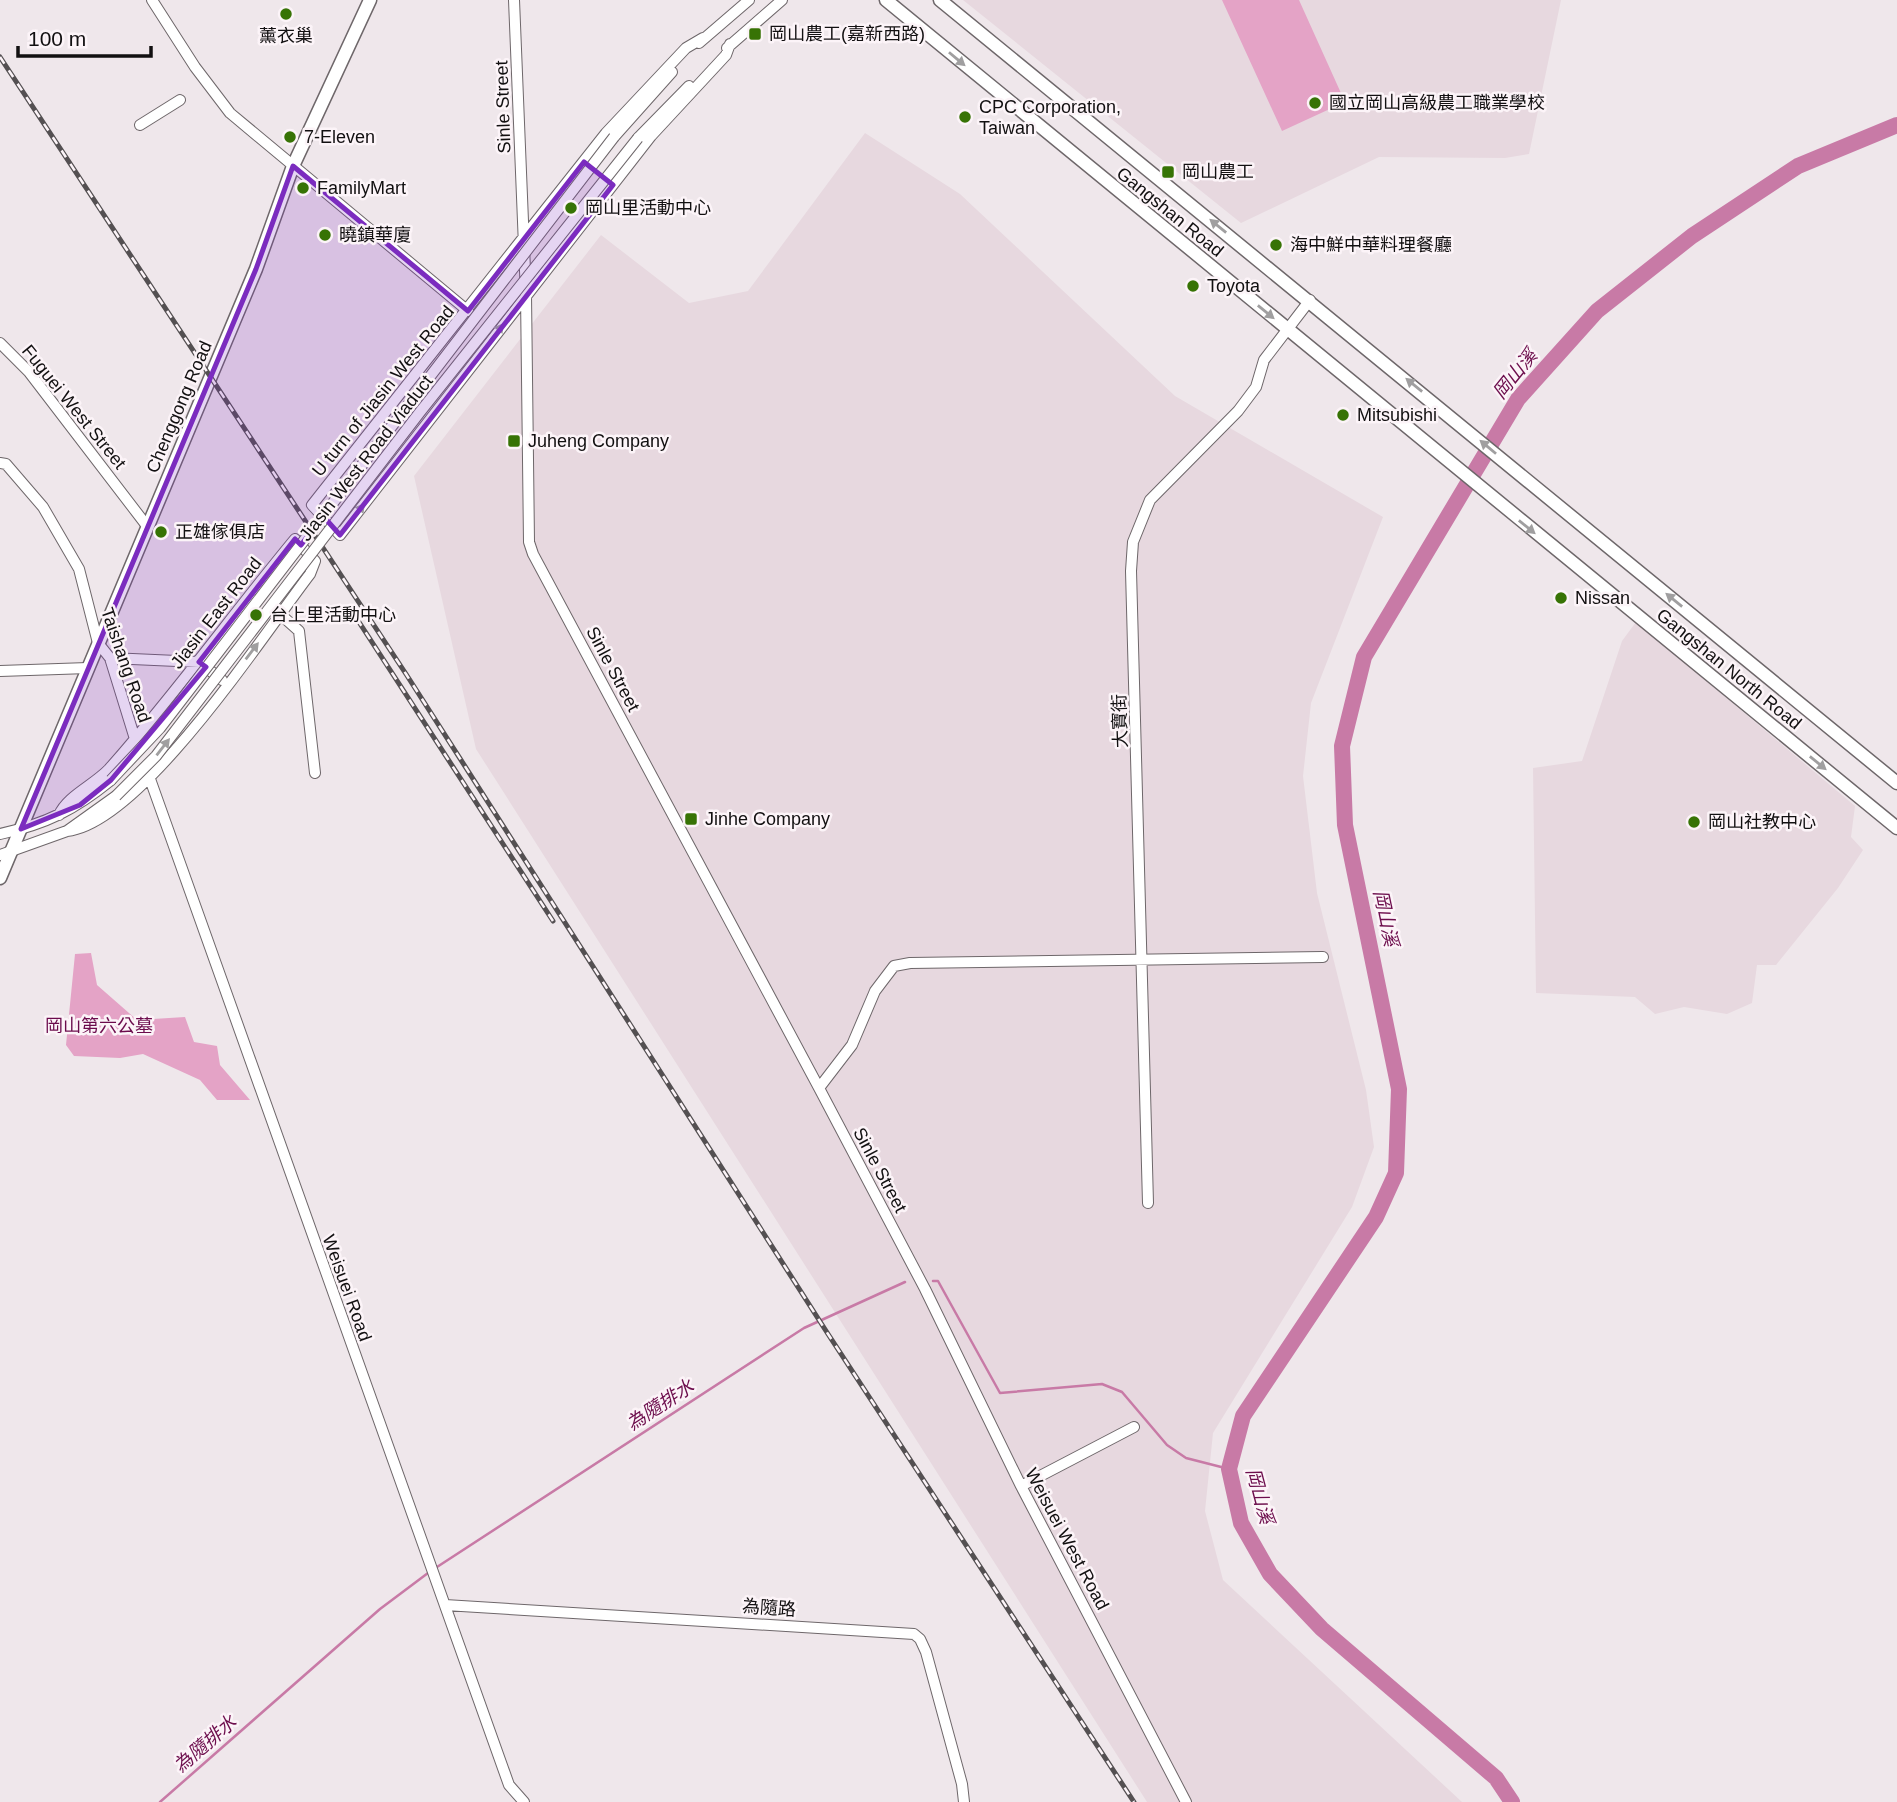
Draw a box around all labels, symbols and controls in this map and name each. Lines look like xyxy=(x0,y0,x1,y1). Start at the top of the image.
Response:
marker: 薰衣巢 xyxy=(278,6,294,22)
scale bar xyxy=(18,14,150,58)
place label: 岡山農工(嘉新西路) xyxy=(769,24,925,44)
place label: 薰衣巢 xyxy=(259,26,313,46)
marker: 岡山農工(嘉新西路) xyxy=(747,26,763,42)
text: 100 m xyxy=(28,27,86,50)
one-way arrow xyxy=(947,52,965,67)
street label: Sinle Street xyxy=(491,60,515,154)
place label: 國立岡山高級農工職業學校 xyxy=(1329,93,1545,113)
marker: 國立岡山高級農工職業學校 xyxy=(1307,95,1323,111)
place label: CPC Corporation, Taiwan xyxy=(979,97,1121,138)
marker: CPC Corporation, Taiwan xyxy=(957,109,973,125)
place label: 7-Eleven xyxy=(304,127,375,147)
marker: 7-Eleven xyxy=(282,129,298,145)
place label: 岡山農工 xyxy=(1182,162,1254,182)
street label: Gangshan Road xyxy=(1113,163,1227,261)
marker: 岡山農工 xyxy=(1160,164,1176,180)
place label: FamilyMart xyxy=(317,178,406,198)
marker: FamilyMart xyxy=(295,180,311,196)
place label: 岡山里活動中心 xyxy=(585,198,711,218)
marker: 岡山里活動中心 xyxy=(563,200,579,216)
one-way arrow xyxy=(1210,218,1228,233)
place label: 曉鎮華廈 xyxy=(339,225,411,245)
marker: 曉鎮華廈 xyxy=(317,227,333,243)
place label: 海中鮮中華料理餐廳 xyxy=(1290,235,1452,255)
marker: 海中鮮中華料理餐廳 xyxy=(1268,237,1284,253)
place label: Toyota xyxy=(1207,276,1261,296)
marker: Toyota xyxy=(1185,278,1201,294)
street label: U turn of Jiasin West Road xyxy=(308,302,458,480)
one-way arrow xyxy=(1257,304,1274,319)
one-way arrow xyxy=(490,324,505,342)
street label: Chenggong Road xyxy=(142,338,216,476)
street label: Fuguei West Street xyxy=(18,341,130,473)
water label: 岡山溪 xyxy=(1489,343,1543,403)
street label: Jiasin West Road Viaduct xyxy=(295,371,437,545)
one-way arrow xyxy=(1405,378,1422,393)
place label: Mitsubishi xyxy=(1357,405,1437,425)
marker: Mitsubishi xyxy=(1335,407,1351,423)
place label: Juheng Company xyxy=(528,431,669,451)
marker: Juheng Company xyxy=(506,433,522,449)
one-way arrow xyxy=(1480,439,1498,454)
one-way arrow xyxy=(350,503,364,521)
one-way arrow xyxy=(1518,520,1536,535)
place label: 正雄傢俱店 xyxy=(175,522,265,542)
marker: 正雄傢俱店 xyxy=(153,524,169,540)
street label: Jiasin East Road xyxy=(167,554,265,672)
place label: Nissan xyxy=(1575,588,1630,608)
marker: Nissan xyxy=(1553,590,1569,606)
one-way arrow xyxy=(1665,593,1682,608)
street label: Taishang Road xyxy=(97,605,155,725)
place label: 台上里活動中心 xyxy=(270,605,396,625)
street label: Gangshan North Road xyxy=(1653,605,1805,733)
marker: 台上里活動中心 xyxy=(248,607,264,623)
street label: Sinle Street xyxy=(582,623,644,715)
one-way arrow xyxy=(245,641,259,660)
street label: 大寶街 xyxy=(1109,694,1131,748)
one-way arrow xyxy=(156,738,171,756)
one-way arrow xyxy=(1809,756,1827,771)
place label: Jinhe Company xyxy=(705,809,830,829)
marker: Jinhe Company xyxy=(683,811,699,827)
place label: 岡山社教中心 xyxy=(1708,812,1816,832)
marker: 岡山社教中心 xyxy=(1686,814,1702,830)
water label: 岡山溪 xyxy=(1370,888,1403,951)
park label: 岡山第六公墓 xyxy=(45,1016,153,1036)
street label: Sinle Street xyxy=(849,1124,911,1216)
street label: Weisuei Road xyxy=(318,1232,376,1344)
water label: 為隨排水 xyxy=(622,1375,698,1435)
street label: Weisuei West Road xyxy=(1021,1465,1113,1613)
water label: 岡山溪 xyxy=(1242,1466,1278,1529)
street label: 為隨路 xyxy=(741,1596,797,1620)
water label: 為隨排水 xyxy=(169,1710,241,1777)

